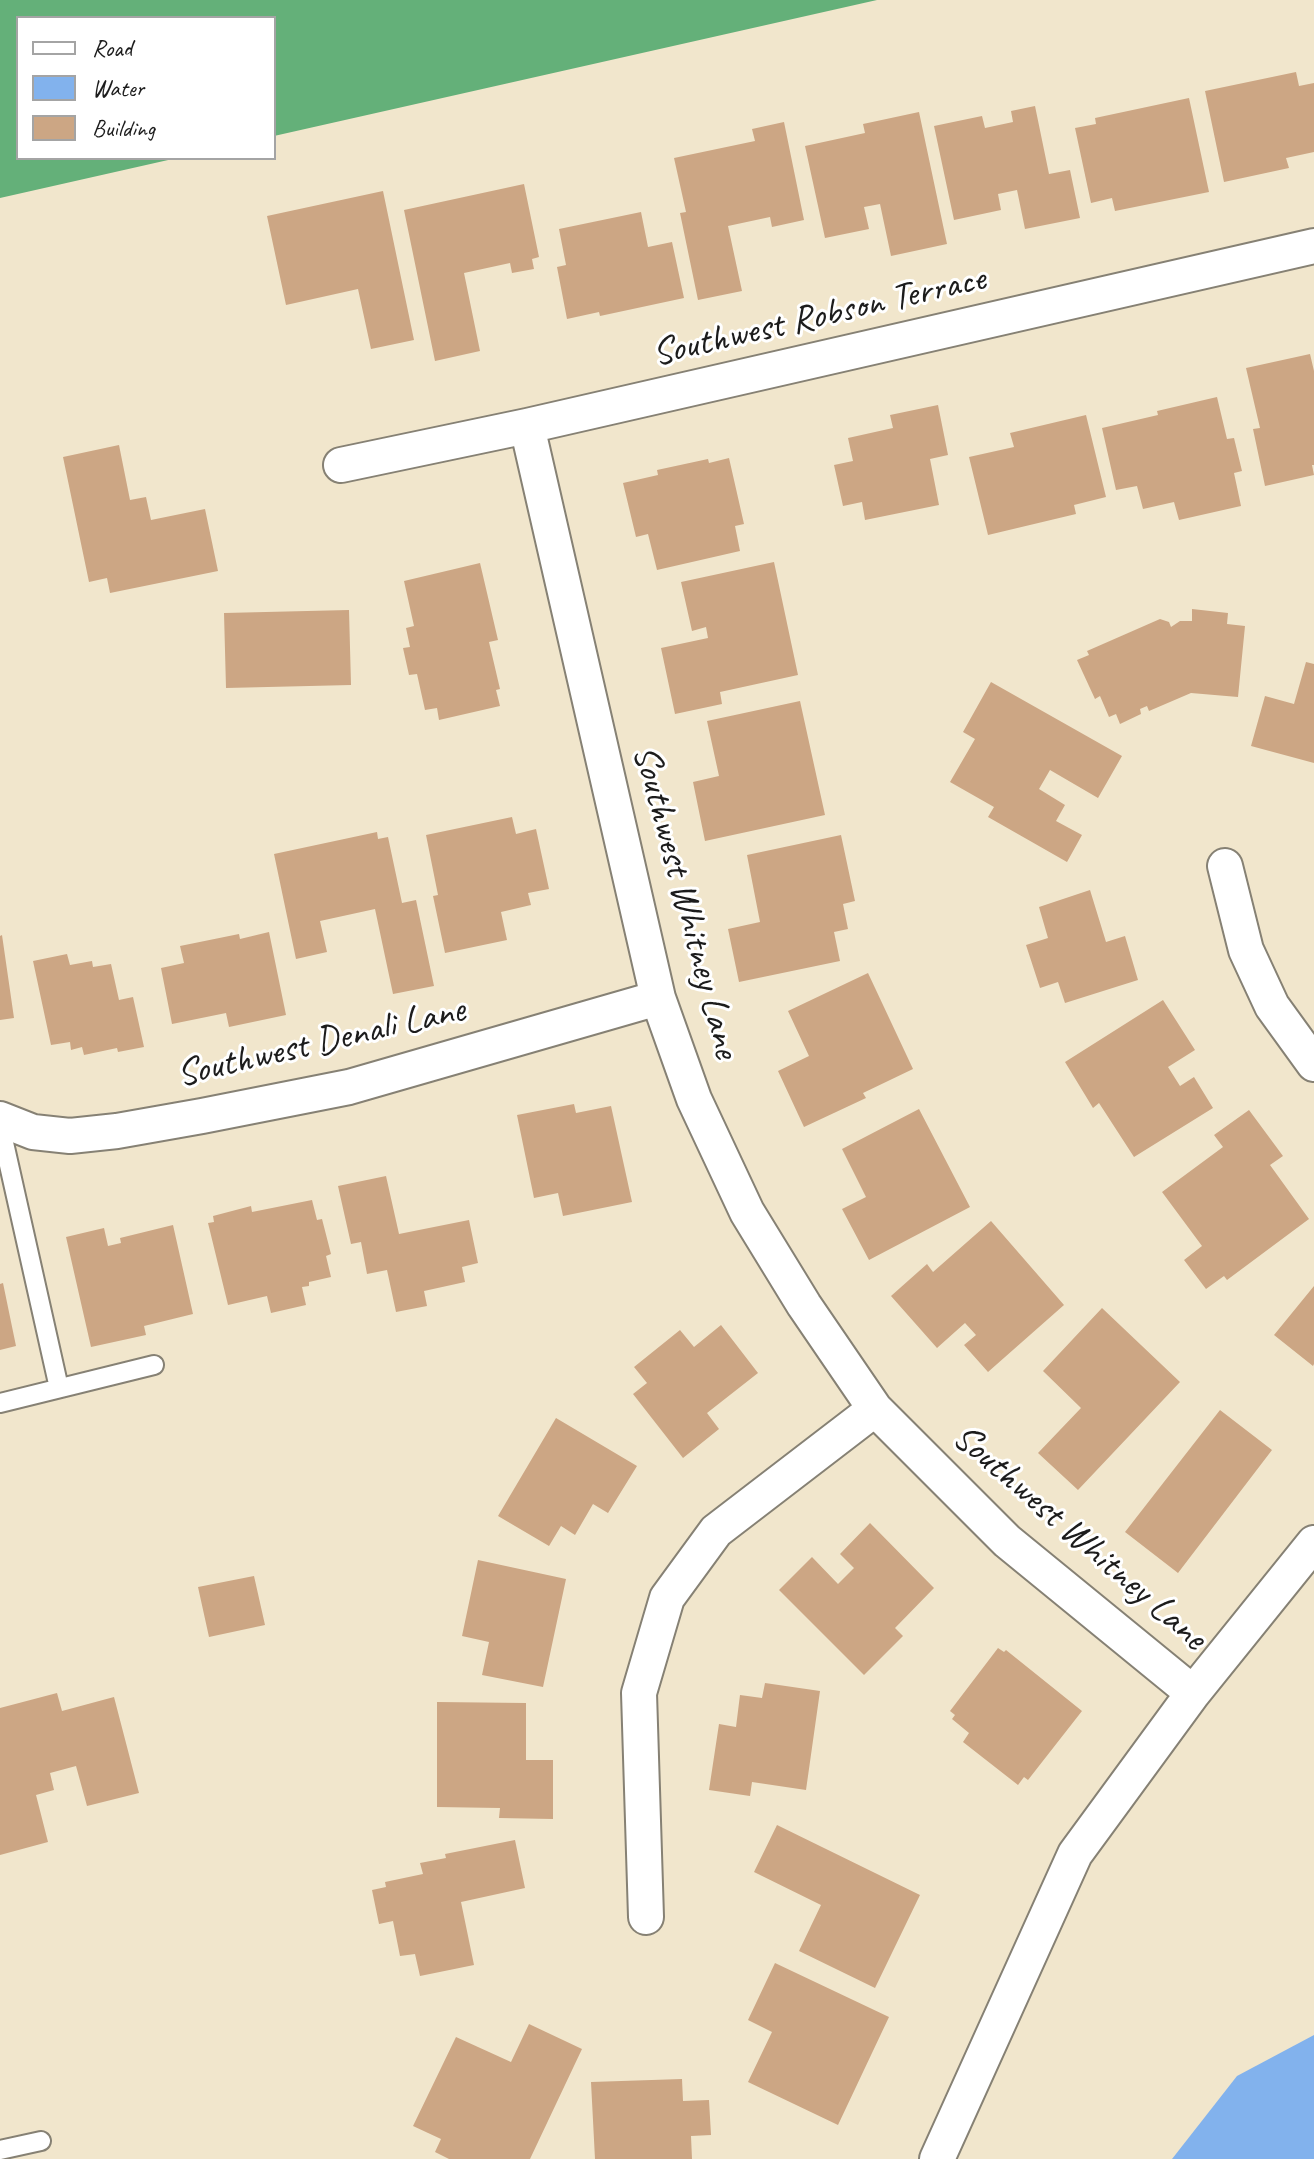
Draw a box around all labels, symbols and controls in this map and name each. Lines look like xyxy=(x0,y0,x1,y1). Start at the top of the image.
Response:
legend xyxy=(16,16,276,160)
text: Road xyxy=(92,33,132,63)
text: Water xyxy=(92,73,144,103)
text: Building xyxy=(92,113,155,143)
street label: Southwest Robson Terrace xyxy=(648,257,990,377)
street label: Southwest Whitney Lane xyxy=(621,741,749,1063)
street label: Southwest Denali Lane xyxy=(173,988,469,1098)
street label: Southwest Whitney Lane xyxy=(943,1415,1215,1661)

